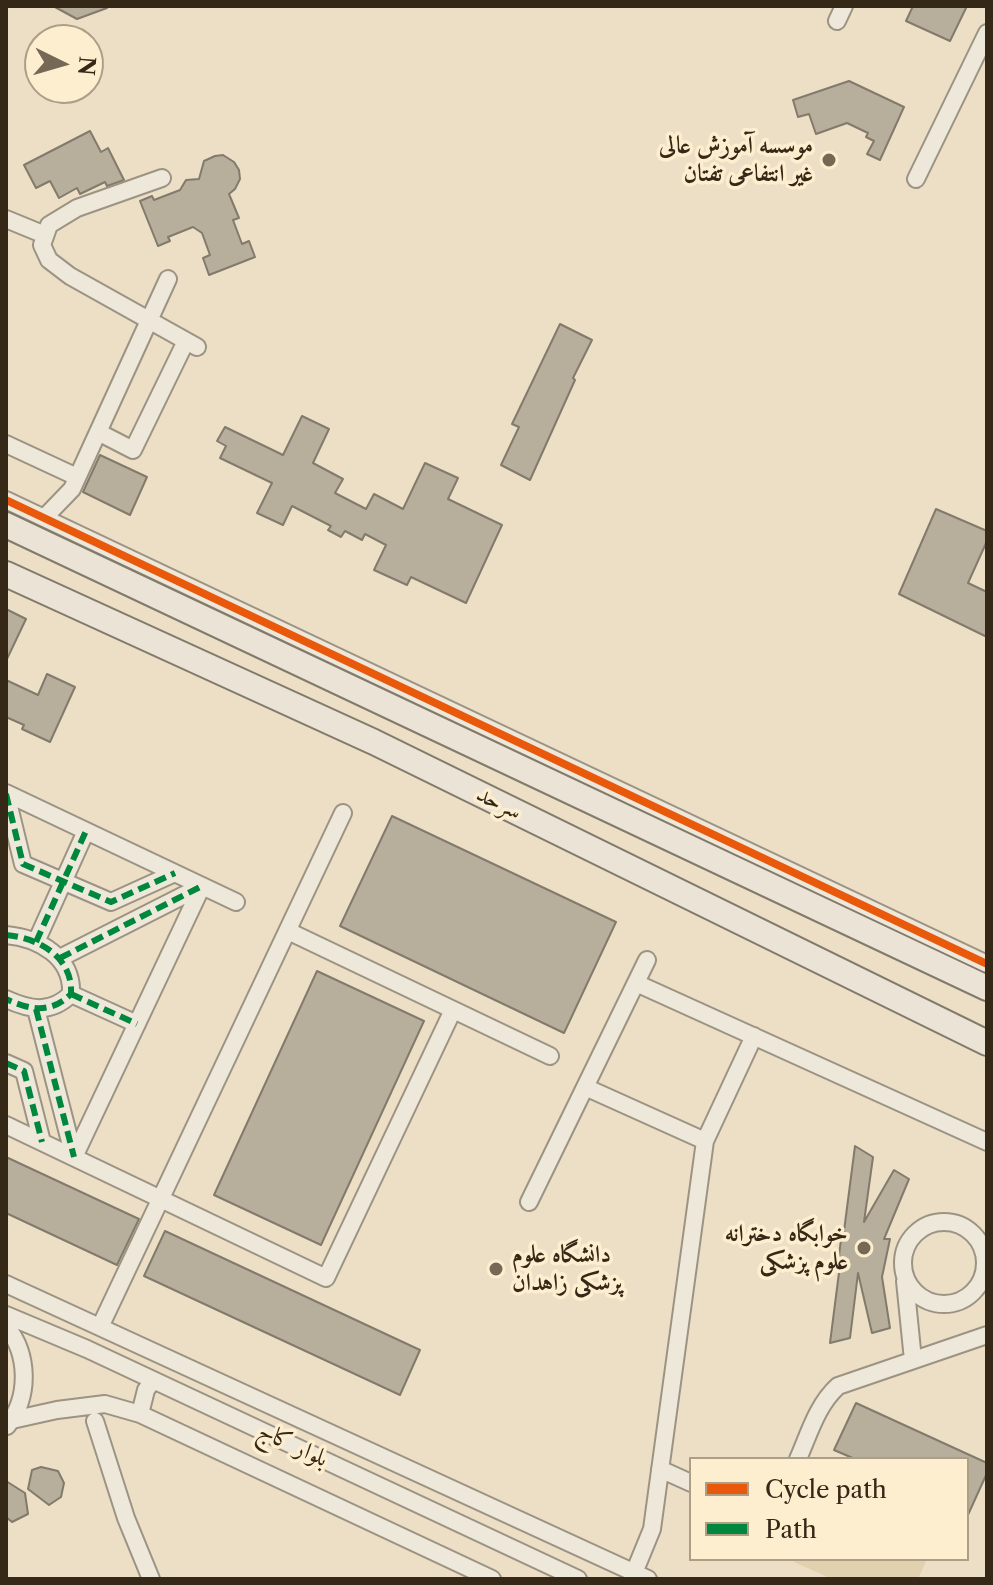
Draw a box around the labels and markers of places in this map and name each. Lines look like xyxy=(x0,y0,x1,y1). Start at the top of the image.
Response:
place label: موسسه آموزش عالی غیر انتفاعی تفتان xyxy=(659,132,813,188)
marker: موسسه آموزش عالی غیر انتفاعی تفتان xyxy=(820,151,838,169)
place label: خوابگاه دخترانه علوم پزشکی xyxy=(725,1220,848,1276)
marker: خوابگاه دخترانه علوم پزشکی xyxy=(855,1239,873,1257)
place label: دانشگاه علوم پزشکی زاهدان xyxy=(512,1241,622,1297)
marker: دانشگاه علوم پزشکی زاهدان xyxy=(487,1260,505,1278)

